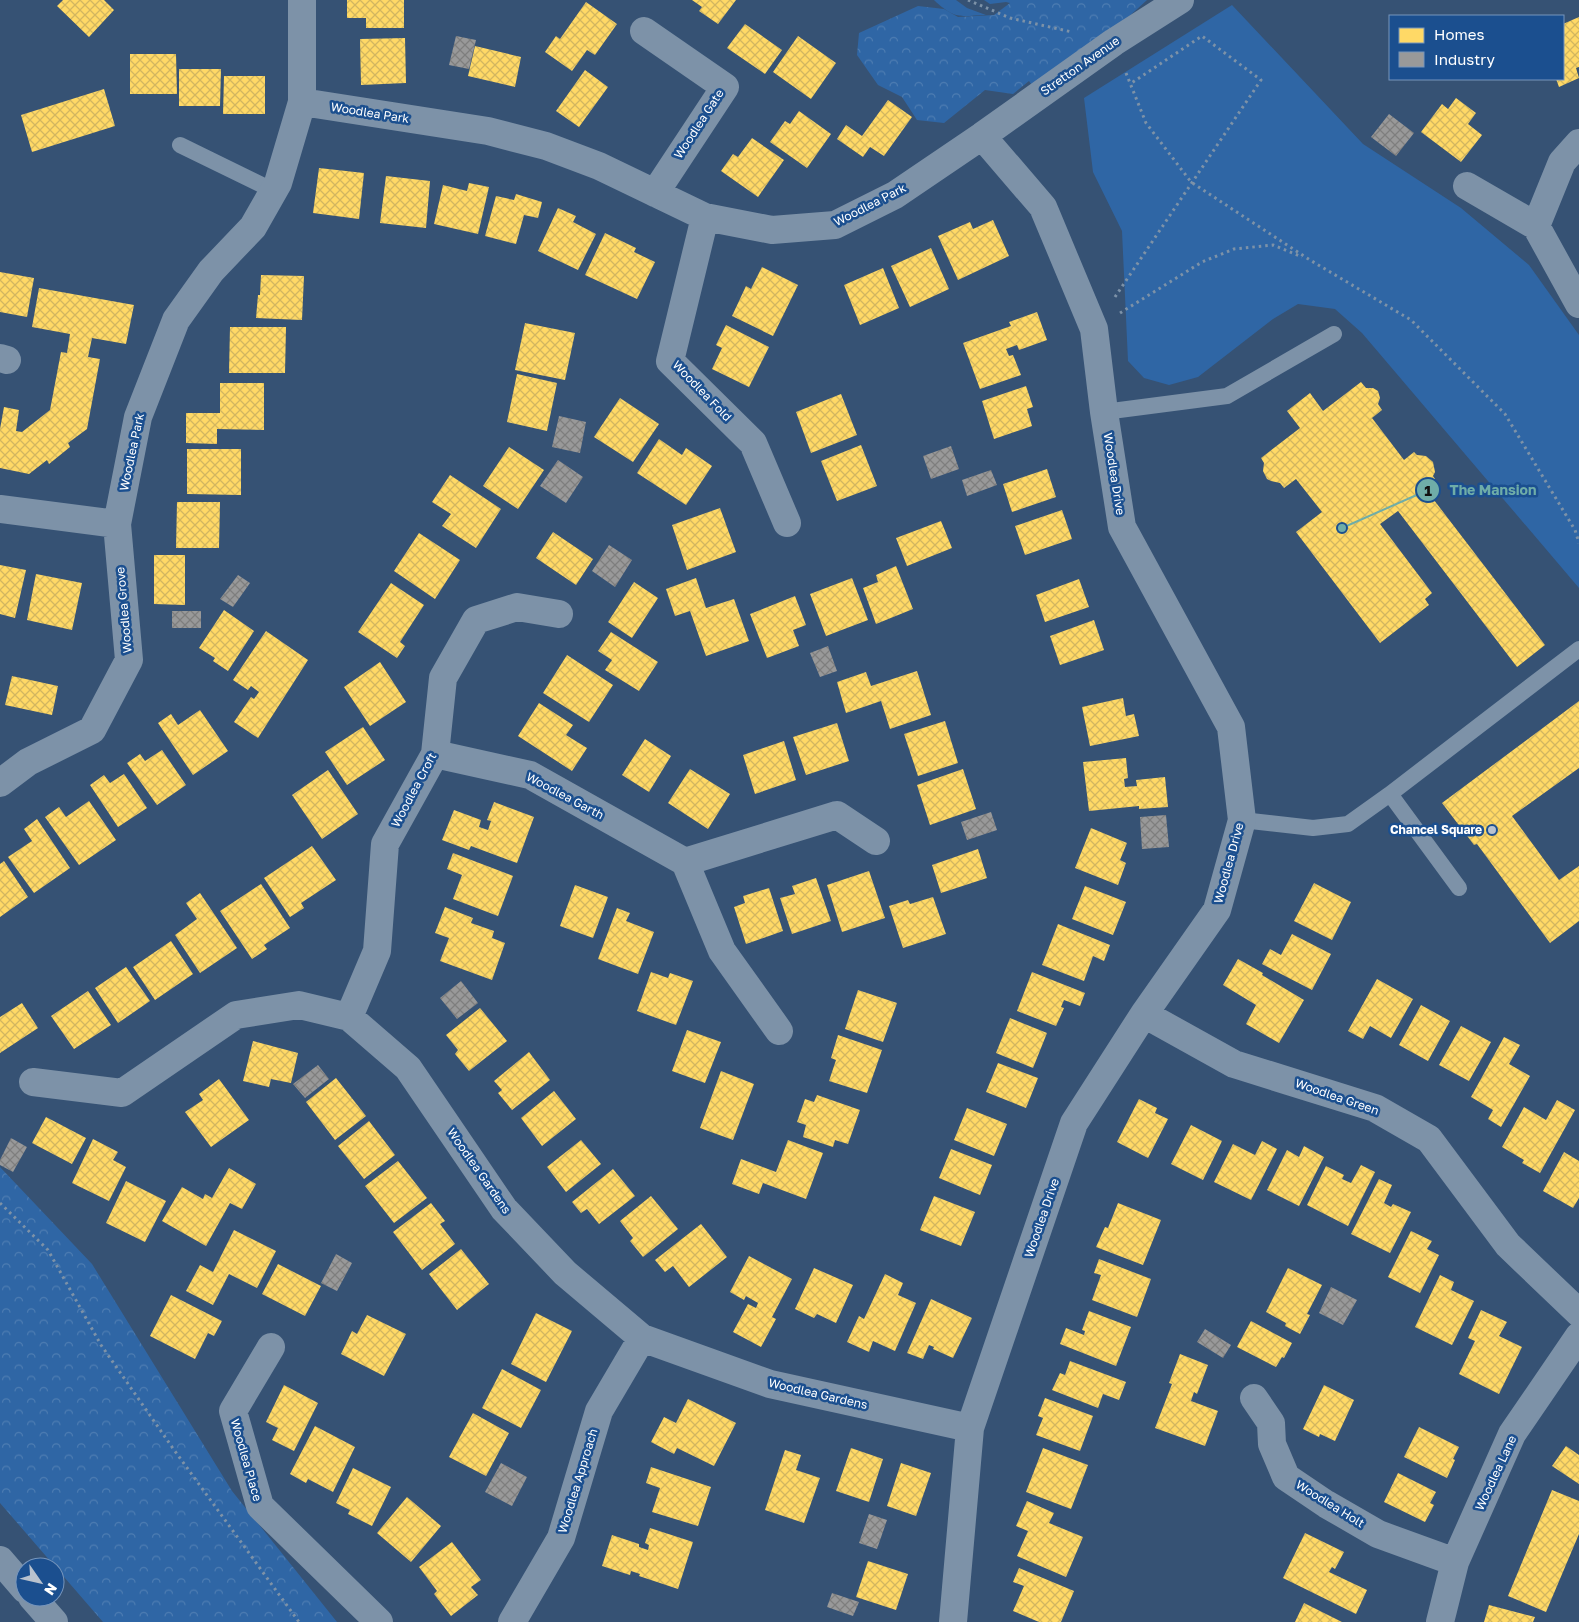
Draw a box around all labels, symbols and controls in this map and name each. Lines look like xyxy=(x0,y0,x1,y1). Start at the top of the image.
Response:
legend xyxy=(1389,15,1564,80)
text: Homes xyxy=(1434,25,1484,43)
street label: Stretton Avenue xyxy=(1037,33,1122,98)
text: Industry xyxy=(1434,50,1495,68)
street label: Woodlea Gate xyxy=(670,86,727,161)
street label: Woodlea Park xyxy=(330,99,411,126)
street label: Woodlea Park xyxy=(831,180,909,229)
street label: Woodlea Fold xyxy=(670,357,735,424)
street label: Woodlea Park xyxy=(116,411,147,492)
street label: Woodlea Drive xyxy=(1101,432,1128,516)
callout: The Mansion xyxy=(1415,476,1547,505)
text: 1 xyxy=(1424,481,1432,499)
text: The Mansion xyxy=(1450,481,1536,498)
street label: Woodlea Grove xyxy=(112,566,135,654)
street label: Woodlea Croft xyxy=(388,750,440,830)
street label: Woodlea Garth xyxy=(524,769,607,822)
street label: Woodlea Drive xyxy=(1211,821,1247,905)
place label: Chancel Square xyxy=(1390,822,1482,837)
marker: Chancel Square xyxy=(1486,824,1498,836)
street label: Woodlea Green xyxy=(1293,1075,1381,1118)
street label: Woodlea Gardens xyxy=(444,1125,515,1216)
street label: Woodlea Drive xyxy=(1021,1176,1062,1260)
street label: Woodlea Gardens xyxy=(767,1375,869,1412)
street label: Woodlea Place xyxy=(228,1417,265,1503)
street label: Woodlea Approach xyxy=(554,1427,601,1535)
street label: Woodlea Lane xyxy=(1472,1433,1520,1513)
street label: Woodlea Holt xyxy=(1293,1477,1367,1531)
north arrow xyxy=(15,1557,65,1607)
text: N xyxy=(41,1580,61,1599)

